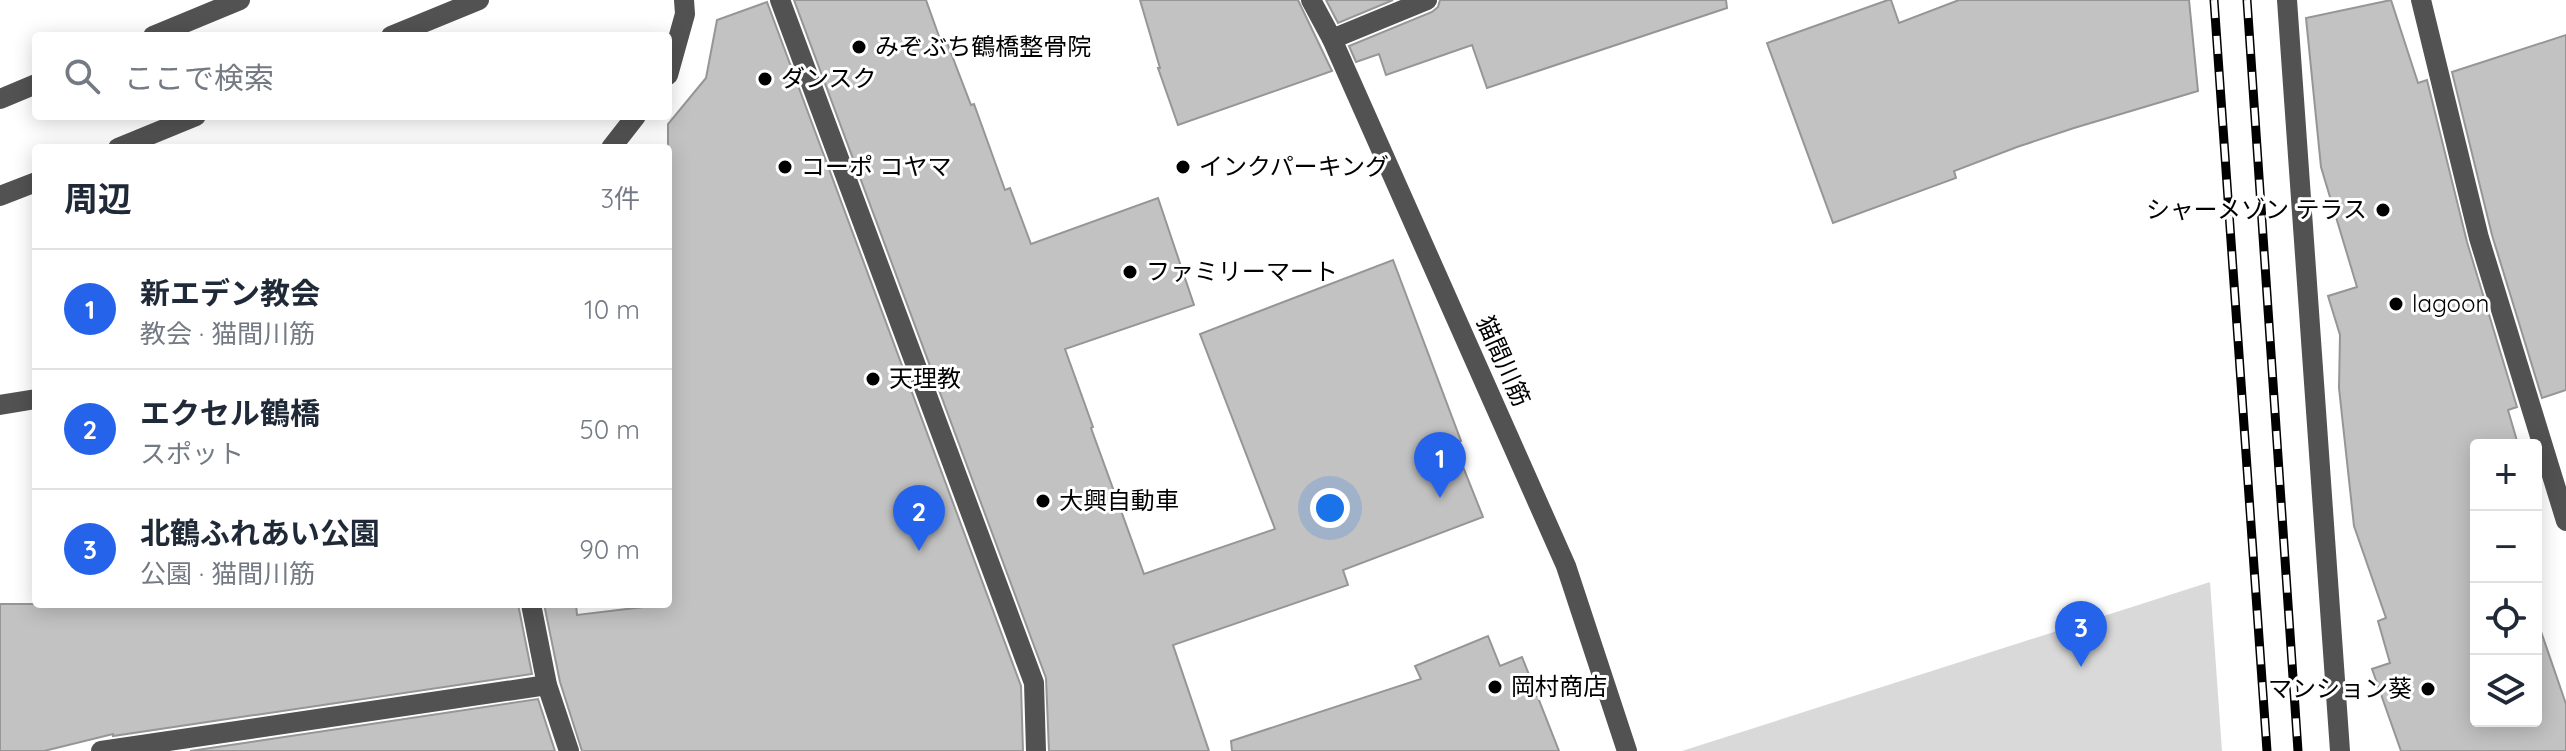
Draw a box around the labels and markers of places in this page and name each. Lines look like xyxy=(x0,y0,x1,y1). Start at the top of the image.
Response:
place label: みぞぶち鶴橋整骨院 xyxy=(875,31,1091,61)
marker: みぞぶち鶴橋整骨院 xyxy=(850,38,868,56)
place label: ダンスク xyxy=(781,63,877,93)
marker: ダンスク xyxy=(756,70,774,88)
place label: コーポ コヤマ xyxy=(801,151,952,181)
place label: インクパーキング xyxy=(1199,151,1389,181)
marker: コーポ コヤマ xyxy=(776,158,794,176)
marker: インクパーキング xyxy=(1174,158,1192,176)
place label: シャーメゾン テラス xyxy=(2146,194,2367,224)
marker: シャーメゾン テラス xyxy=(2374,201,2392,219)
place label: ファミリーマート xyxy=(1146,256,1338,286)
marker: ファミリーマート xyxy=(1121,263,1139,281)
place label: lagoon xyxy=(2412,288,2489,318)
marker: lagoon xyxy=(2387,295,2405,313)
place label: 天理教 xyxy=(889,363,961,393)
marker: 天理教 xyxy=(864,370,882,388)
pin: 1 xyxy=(1414,432,1466,498)
pin: 2 xyxy=(893,485,945,551)
place label: 大興自動車 xyxy=(1059,485,1179,515)
marker: 大興自動車 xyxy=(1034,492,1052,510)
pin: 3 xyxy=(2055,601,2107,667)
place label: 岡村商店 xyxy=(1511,671,1607,701)
place label: マンション葵 xyxy=(2268,673,2412,703)
marker: 岡村商店 xyxy=(1486,678,1504,696)
marker: マンション葵 xyxy=(2419,680,2437,698)

